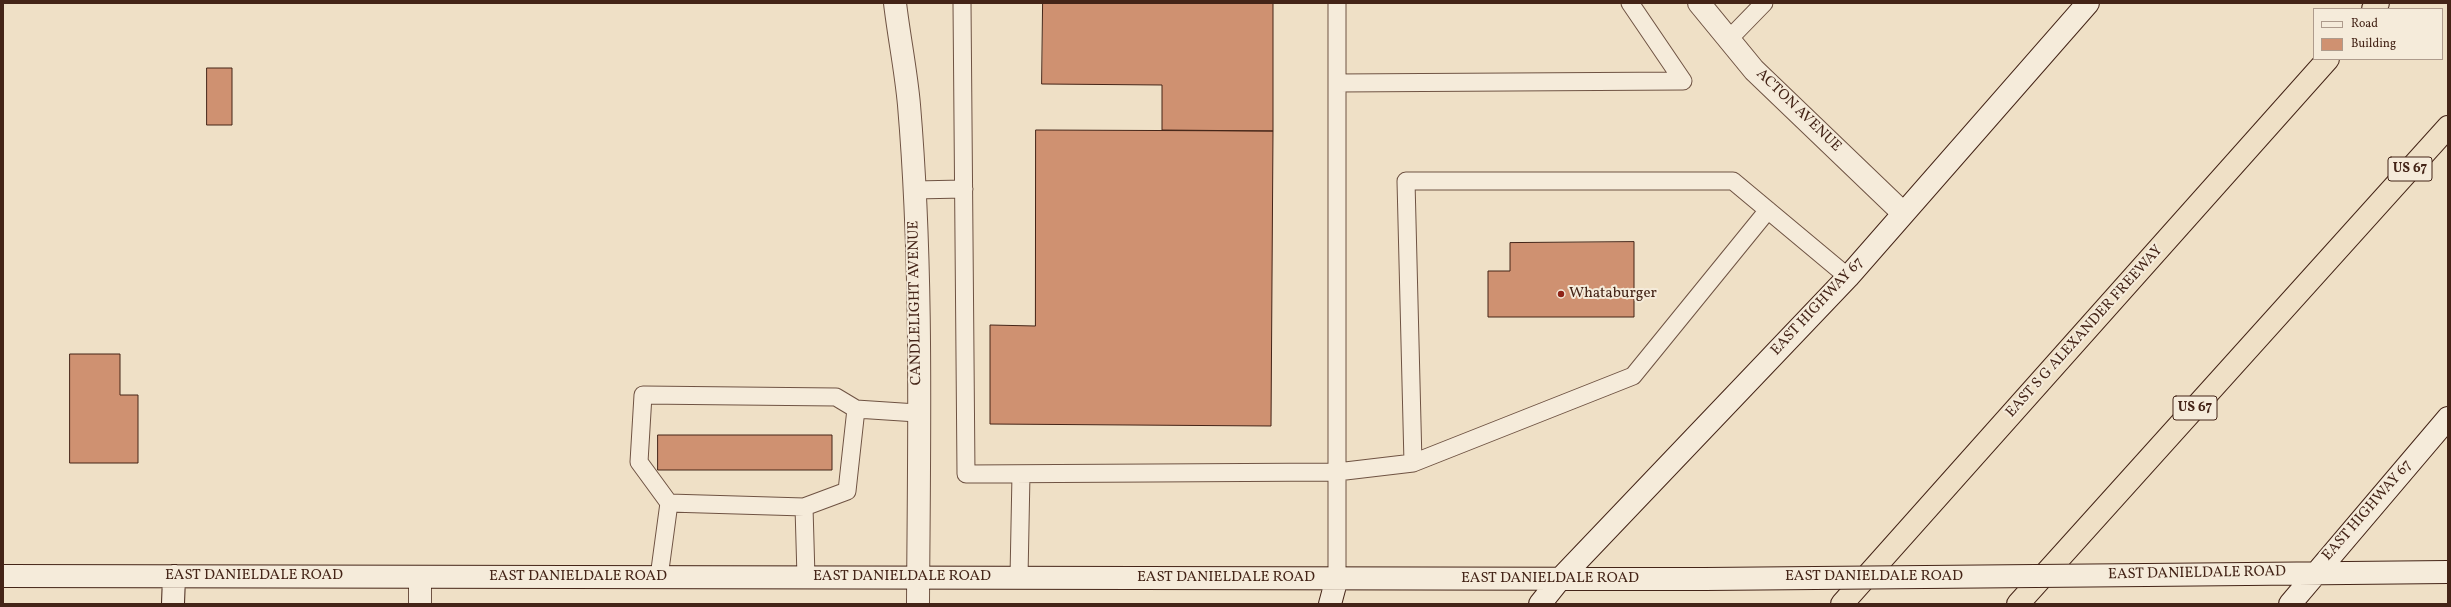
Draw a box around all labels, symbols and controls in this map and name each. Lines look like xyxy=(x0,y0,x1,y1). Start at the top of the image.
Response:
legend xyxy=(2313,8,2443,60)
text: Road xyxy=(2351,16,2378,32)
text: Building xyxy=(2351,36,2396,52)
street label: ACTON AVENUE xyxy=(1752,66,1844,156)
road number: US 67 xyxy=(2388,157,2432,181)
street label: CANDLELIGHT AVENUE xyxy=(906,220,926,386)
street label: EAST S G ALEXANDER FREEWAY xyxy=(2003,242,2167,422)
street label: EAST HIGHWAY 67 xyxy=(1768,254,1868,360)
place label: Whataburger xyxy=(1569,285,1657,303)
marker: Whataburger xyxy=(1556,289,1566,299)
road number: US 67 xyxy=(2173,396,2217,420)
street label: EAST HIGHWAY 67 xyxy=(2319,457,2417,565)
street label: EAST DANIELDALE ROAD xyxy=(2108,563,2286,585)
street label: EAST DANIELDALE ROAD xyxy=(165,567,343,585)
street label: EAST DANIELDALE ROAD xyxy=(489,568,667,586)
street label: EAST DANIELDALE ROAD xyxy=(813,568,991,586)
street label: EAST DANIELDALE ROAD xyxy=(1785,568,1963,586)
street label: EAST DANIELDALE ROAD xyxy=(1137,569,1315,587)
street label: EAST DANIELDALE ROAD xyxy=(1461,570,1639,588)

